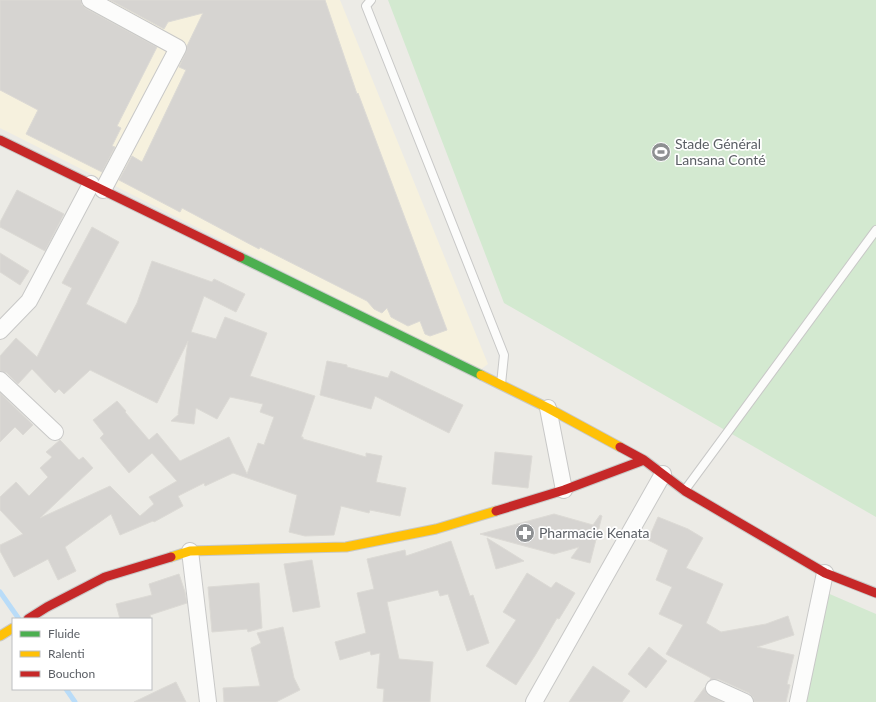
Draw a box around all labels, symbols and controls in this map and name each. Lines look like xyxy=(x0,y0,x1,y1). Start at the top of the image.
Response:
place label: Stade Général Lansana Conté xyxy=(675,135,766,168)
sports icon: Stade Général Lansana Conté xyxy=(650,141,672,163)
pharmacy icon: Pharmacie Kenata xyxy=(514,522,536,544)
place label: Pharmacie Kenata xyxy=(539,524,650,541)
legend xyxy=(12,618,152,690)
text: Fluide xyxy=(48,626,80,641)
text: Ralenti xyxy=(48,646,85,661)
text: Bouchon xyxy=(48,666,95,681)

